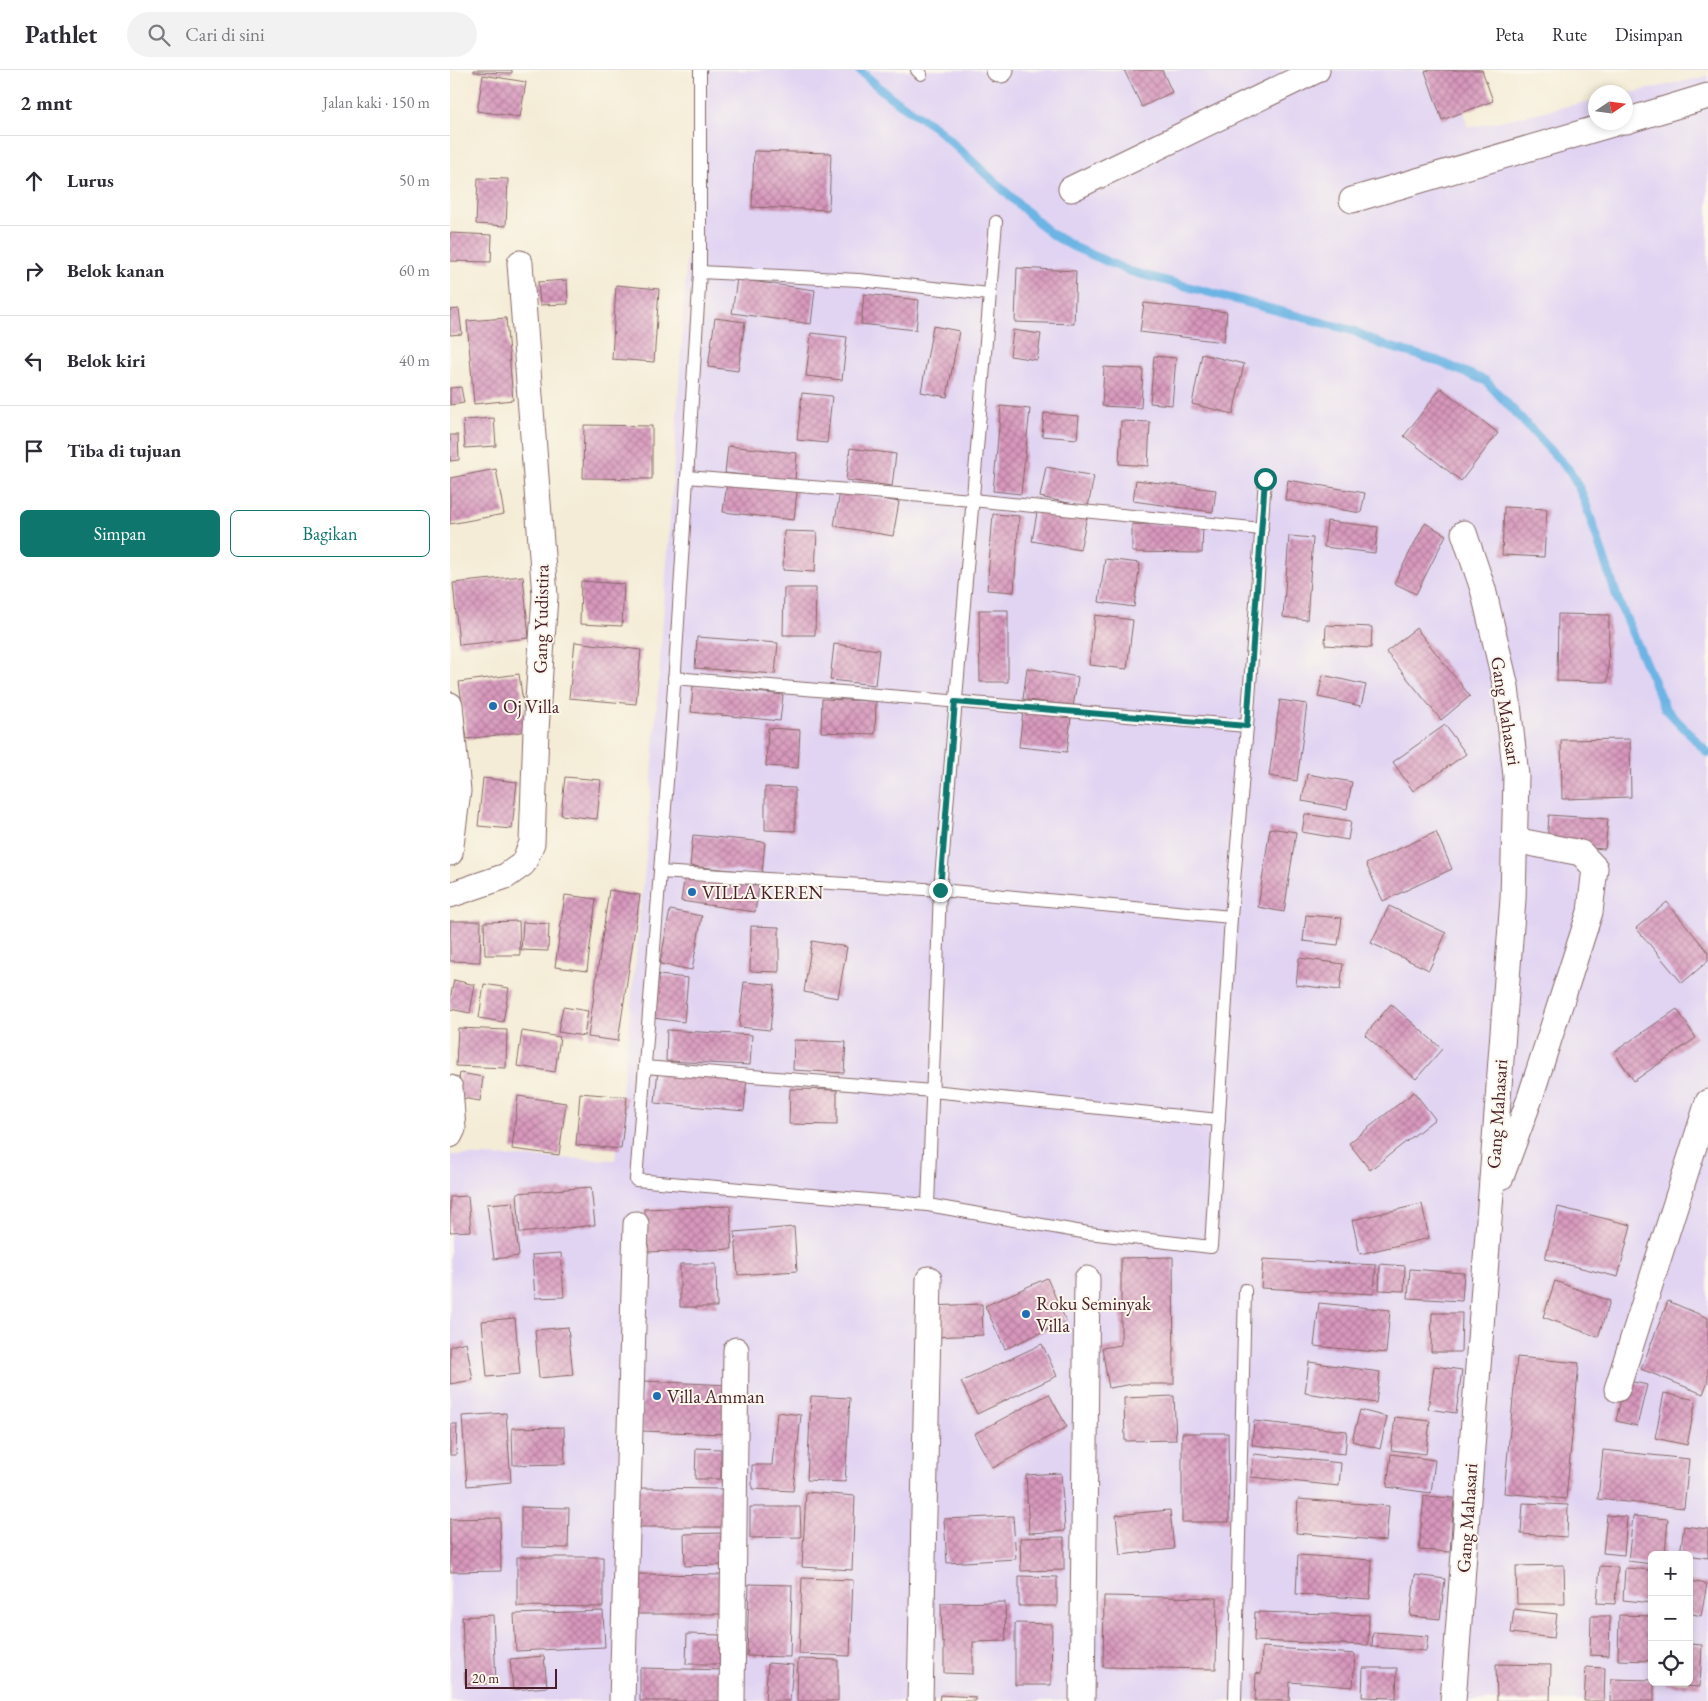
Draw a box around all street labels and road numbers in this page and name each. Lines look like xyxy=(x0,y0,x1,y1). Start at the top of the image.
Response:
street label: Gang Yudistira xyxy=(528,564,554,674)
street label: Gang Mahasari xyxy=(1485,655,1527,768)
street label: Gang Mahasari xyxy=(1481,1058,1513,1170)
street label: Gang Mahasari xyxy=(1451,1462,1483,1574)

